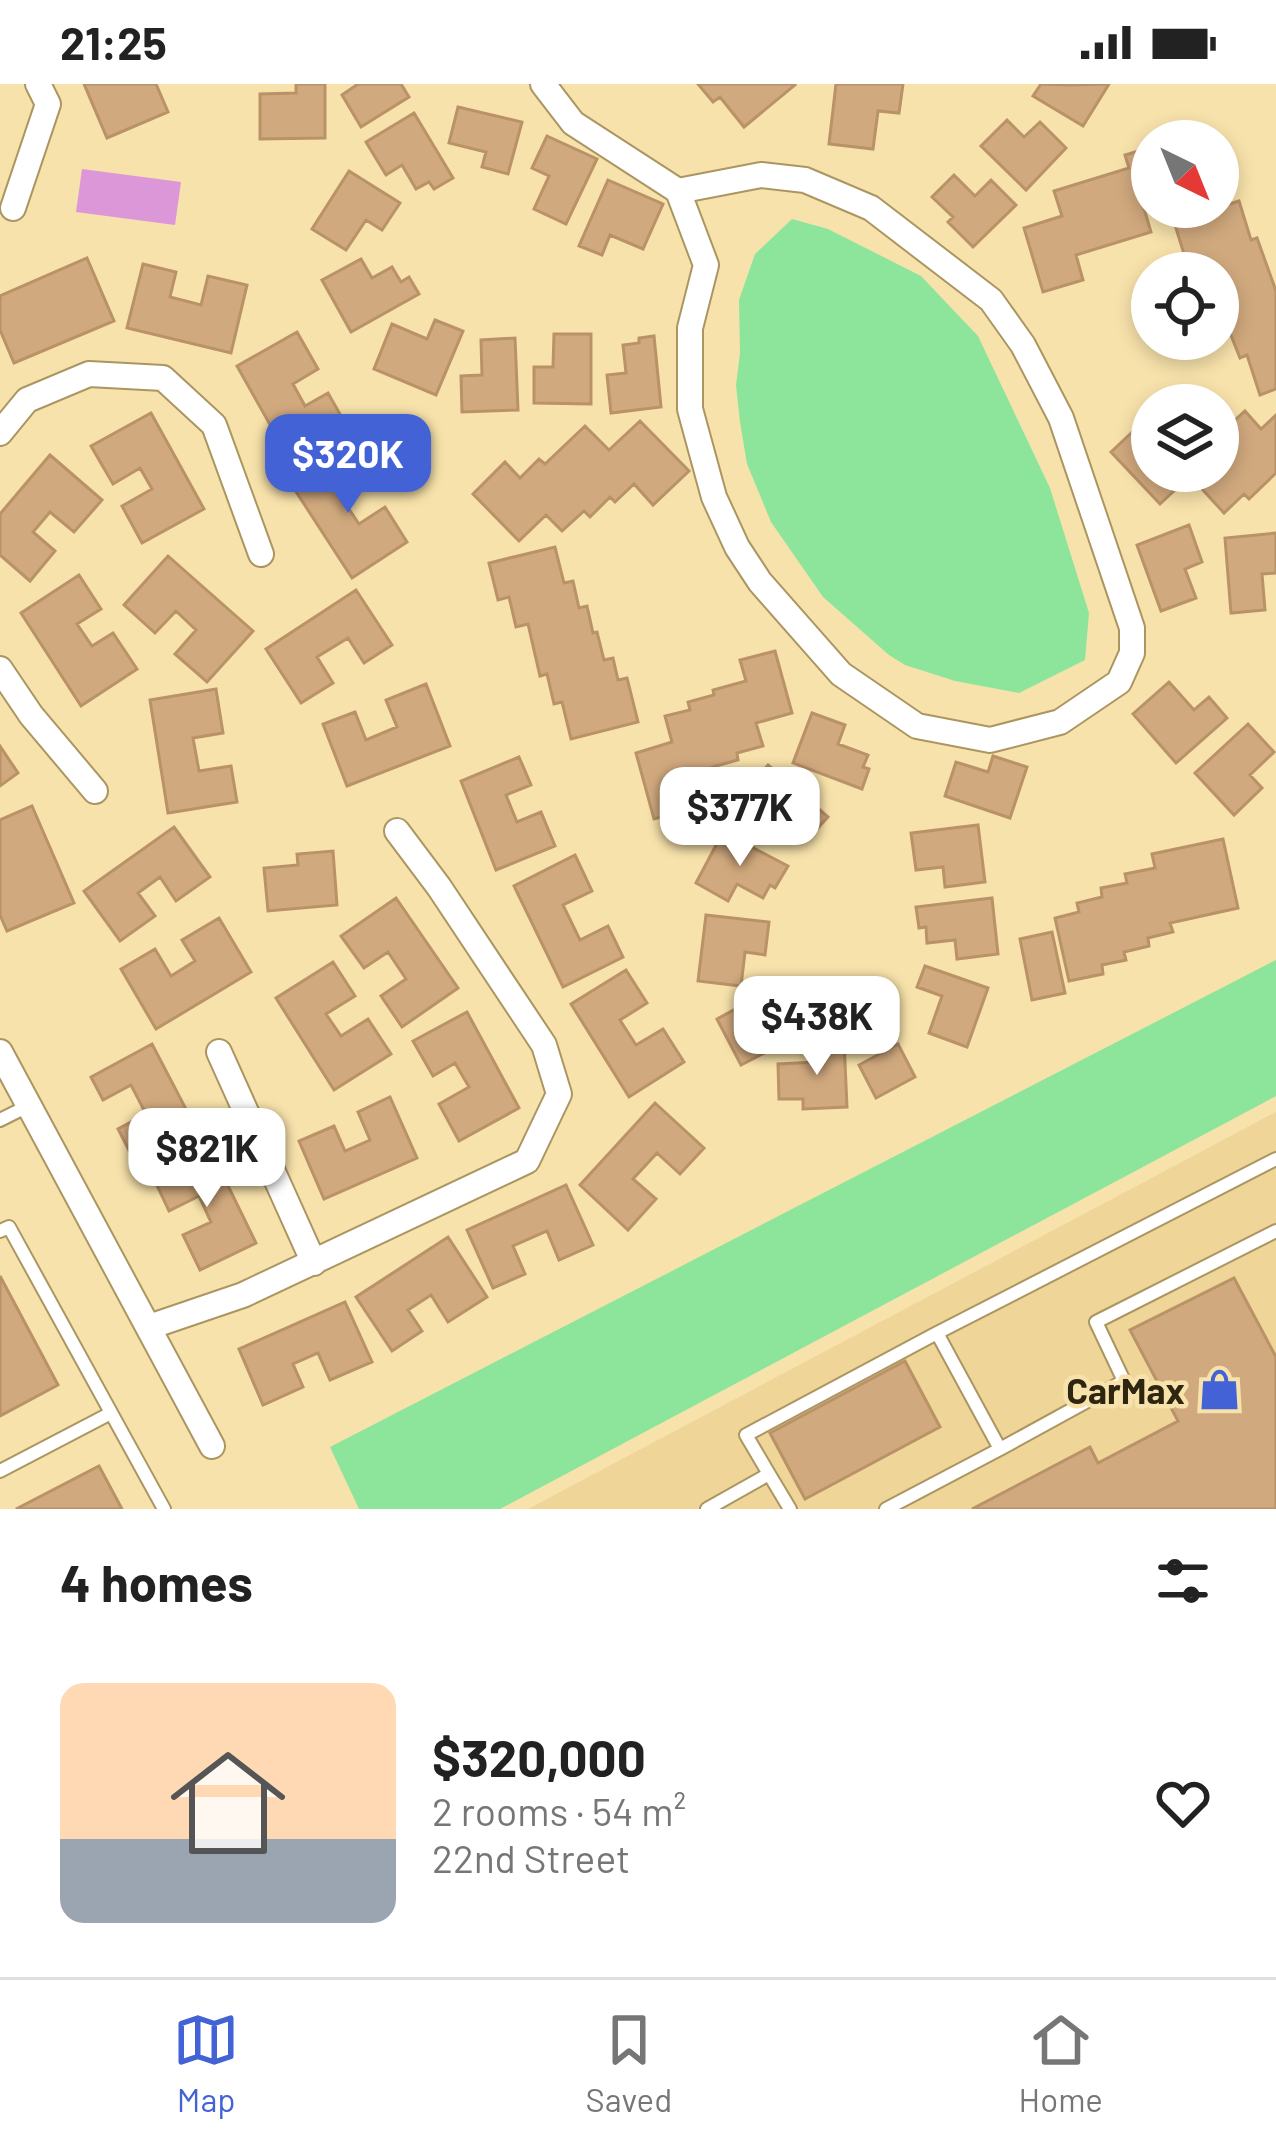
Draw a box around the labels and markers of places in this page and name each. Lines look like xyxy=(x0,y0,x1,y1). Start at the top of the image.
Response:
pin: $320K xyxy=(264,414,432,516)
pin: $377K xyxy=(656,767,824,869)
pin: $438K xyxy=(733,976,901,1078)
pin: $821K xyxy=(123,1108,291,1210)
shop icon: CarMax xyxy=(1196,1366,1242,1412)
place label: CarMax xyxy=(1066,1368,1185,1411)

